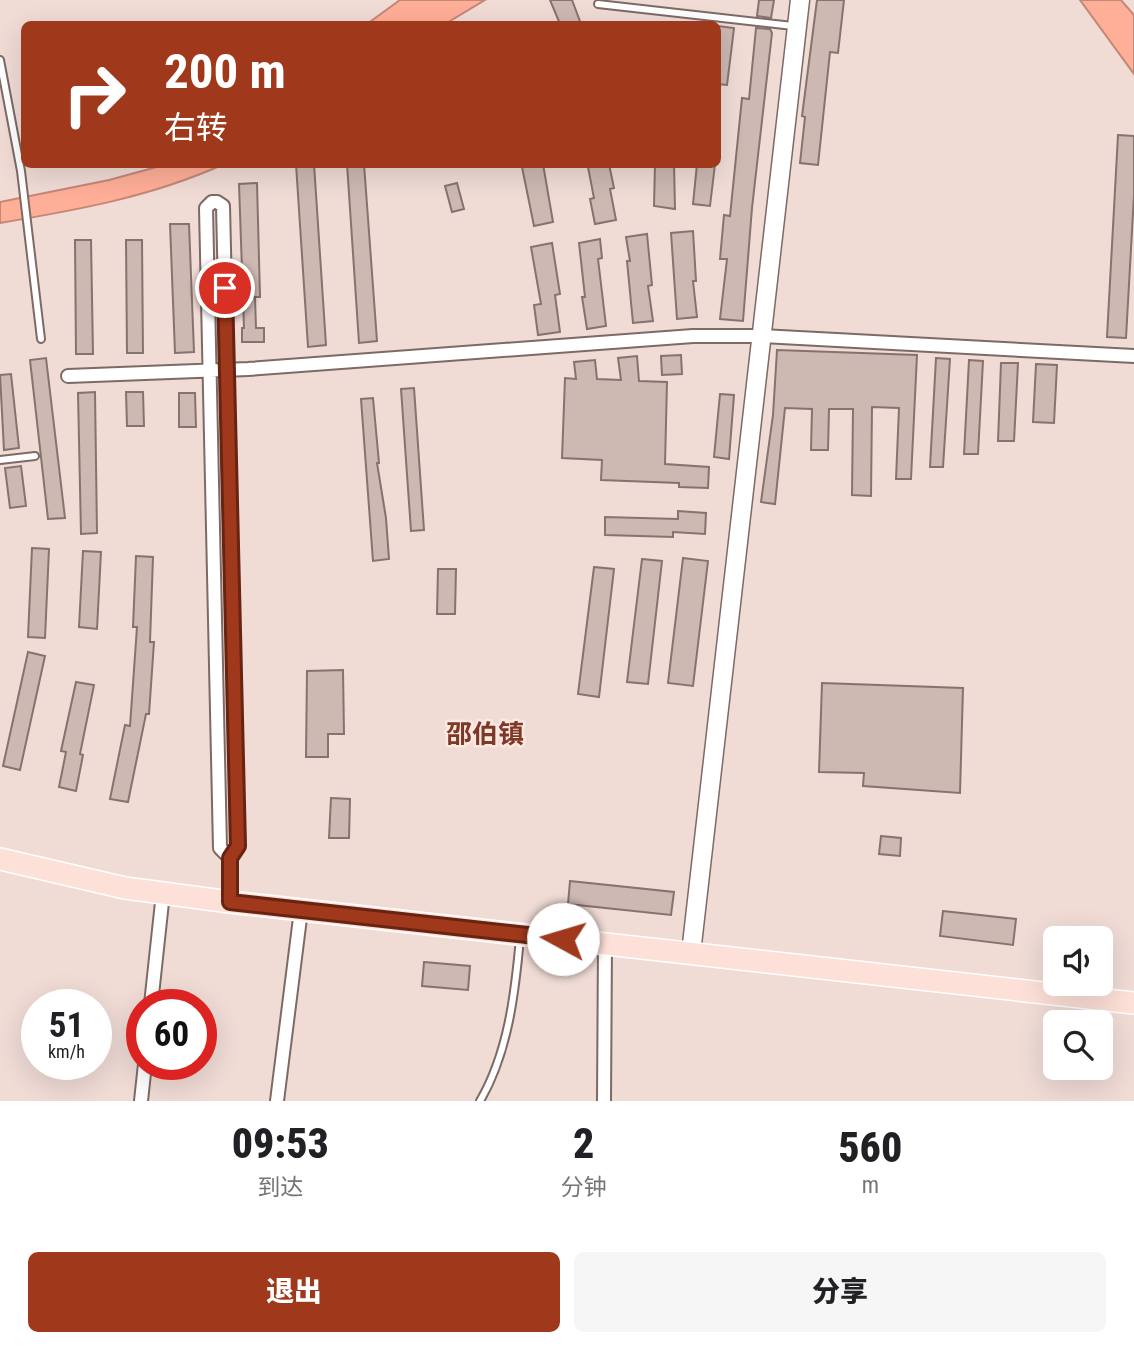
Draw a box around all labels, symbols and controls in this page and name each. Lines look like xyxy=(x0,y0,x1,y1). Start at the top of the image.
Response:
text: 200 m xyxy=(164,43,286,100)
icon: right xyxy=(49,49,140,140)
text: 右转 xyxy=(164,109,228,147)
pin xyxy=(195,258,255,318)
icon: arrive xyxy=(206,269,244,307)
district label: 邵伯镇 xyxy=(446,719,524,749)
position arrow xyxy=(526,902,600,976)
map controls xyxy=(1043,926,1113,1080)
button: sound xyxy=(1043,926,1113,996)
speed limit sign: 60 xyxy=(126,989,217,1080)
text: 51 xyxy=(49,1005,84,1046)
button: search xyxy=(1043,1010,1113,1080)
text: km/h xyxy=(48,1041,85,1062)
text: 09:53 xyxy=(232,1119,329,1168)
text: 2 xyxy=(573,1119,594,1168)
text: 560 xyxy=(838,1123,902,1172)
text: m xyxy=(862,1172,879,1199)
text: 到达 xyxy=(257,1174,303,1201)
text: 分钟 xyxy=(561,1174,607,1201)
button: 退出 xyxy=(28,1252,560,1332)
button: 分享 xyxy=(574,1252,1106,1332)

